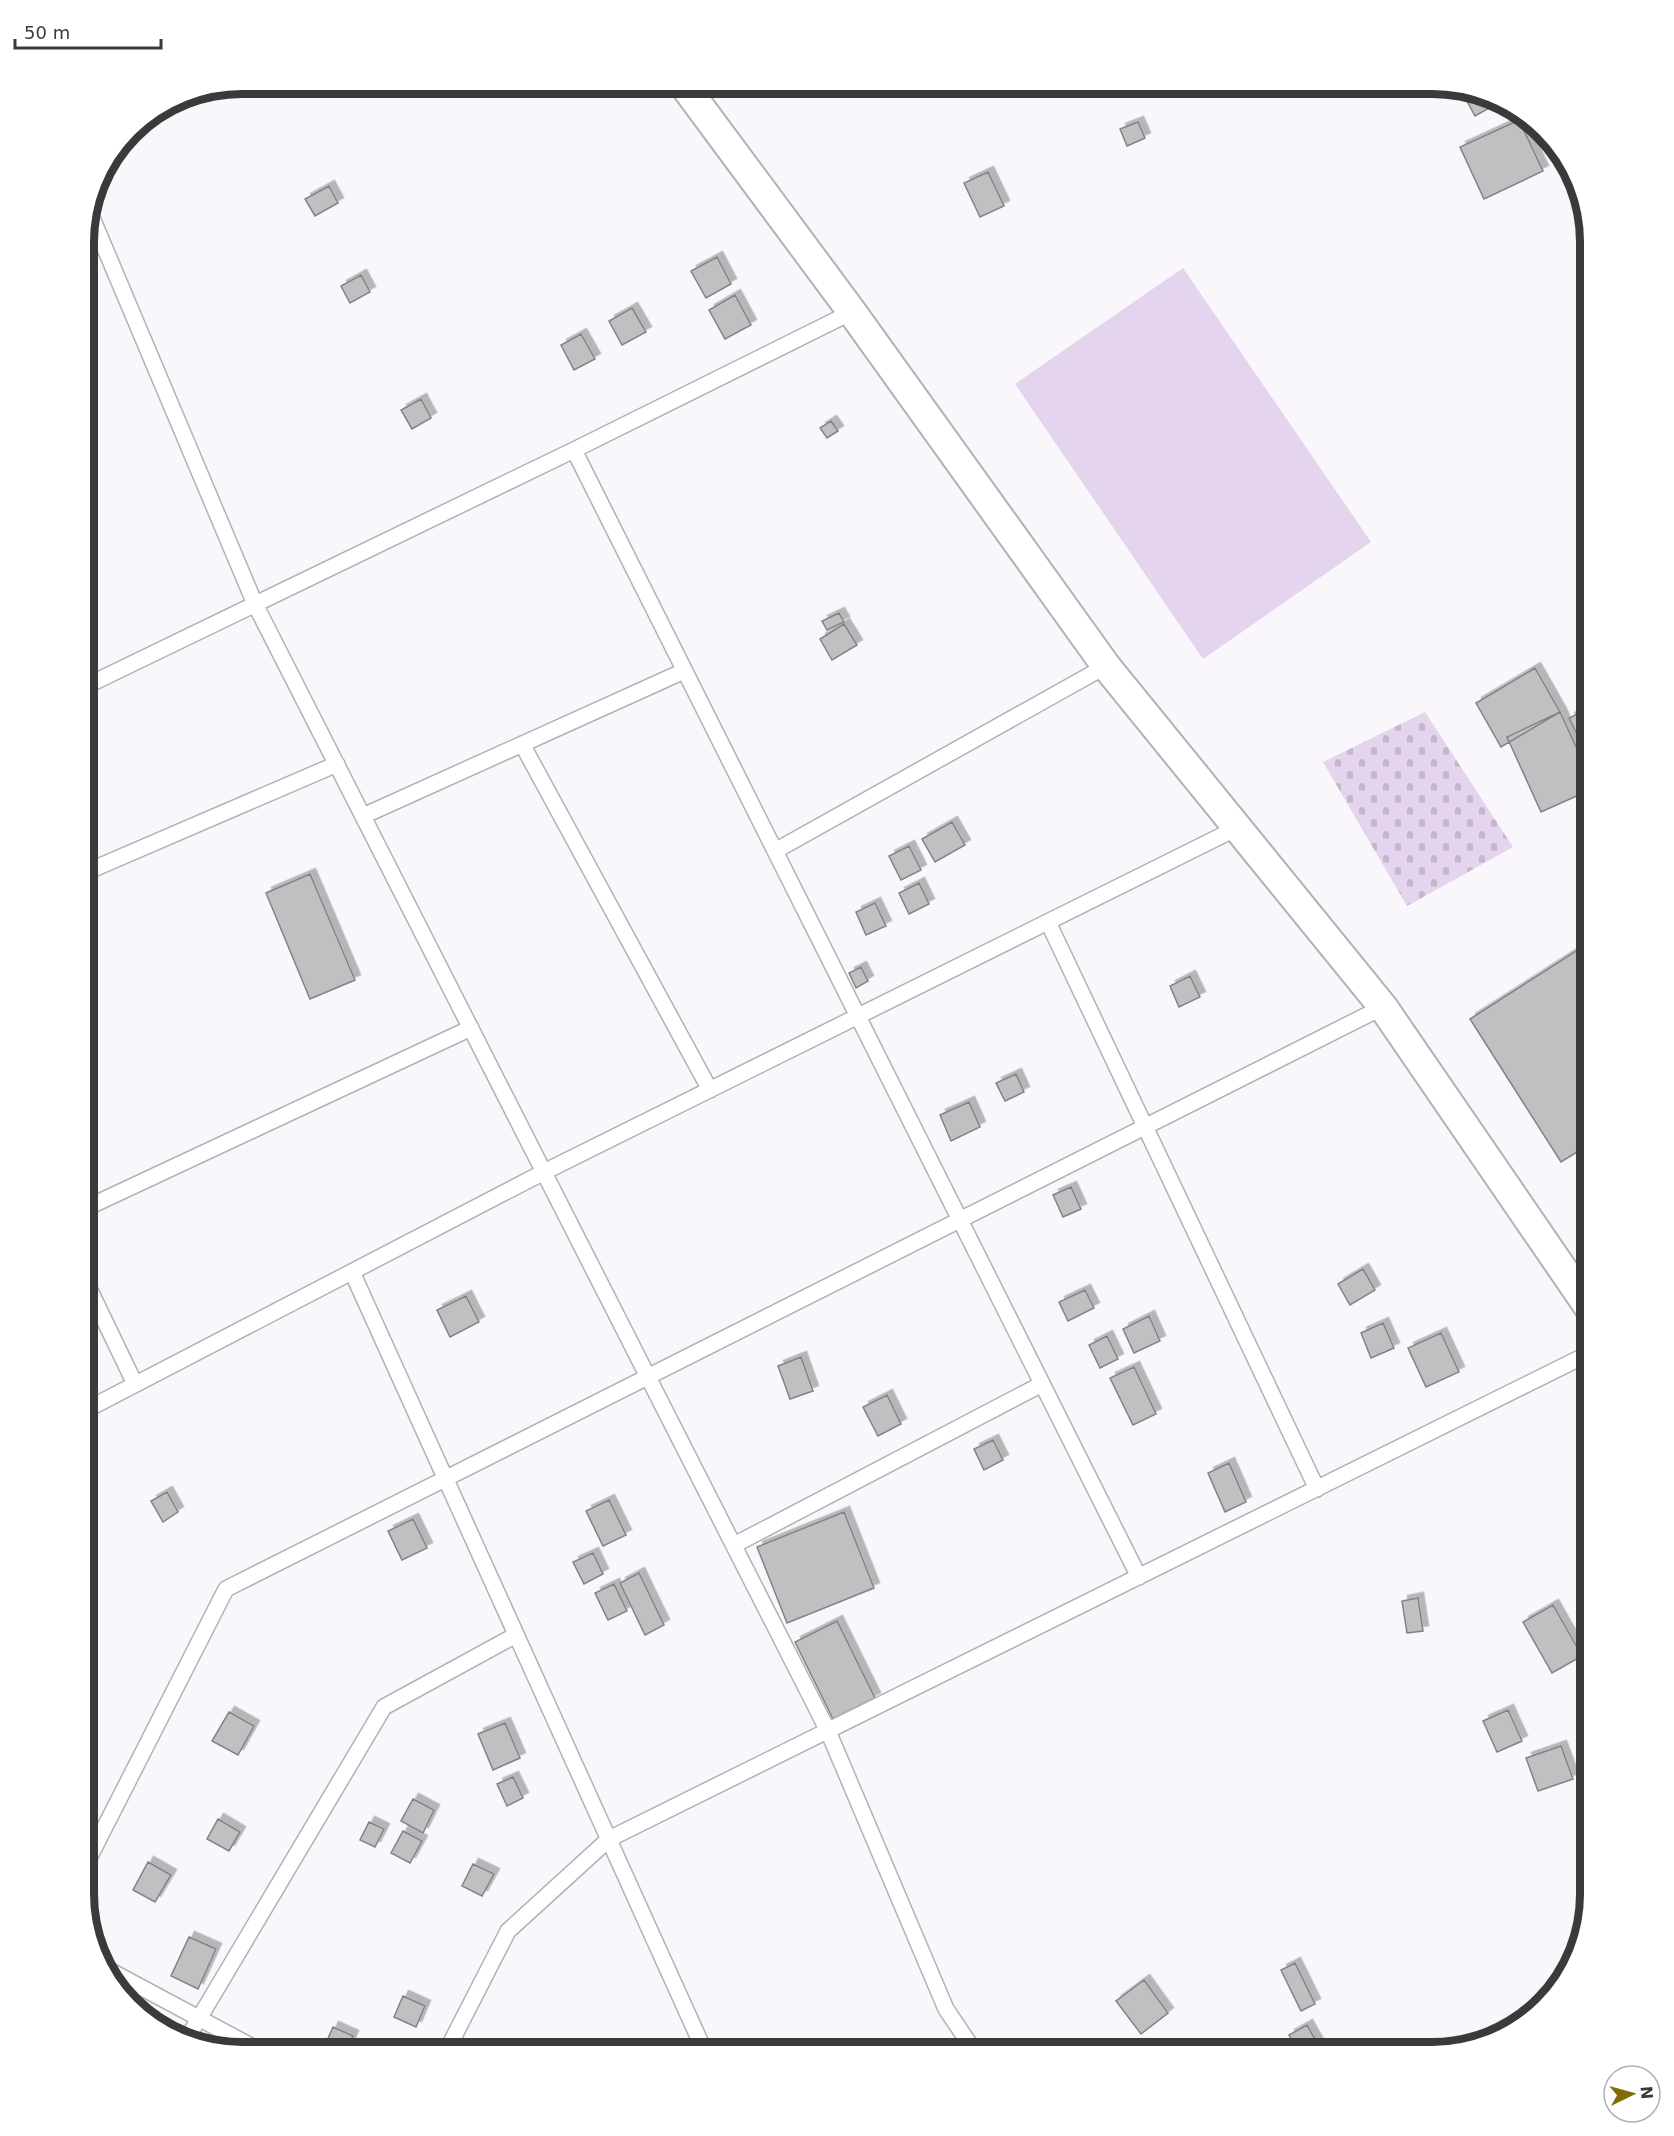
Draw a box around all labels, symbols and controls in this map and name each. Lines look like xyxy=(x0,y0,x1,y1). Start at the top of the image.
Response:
scale bar xyxy=(15,12,160,50)
text: 50 m xyxy=(24,22,70,43)
north arrow xyxy=(1602,2064,1662,2124)
text: N xyxy=(1636,2085,1656,2100)

